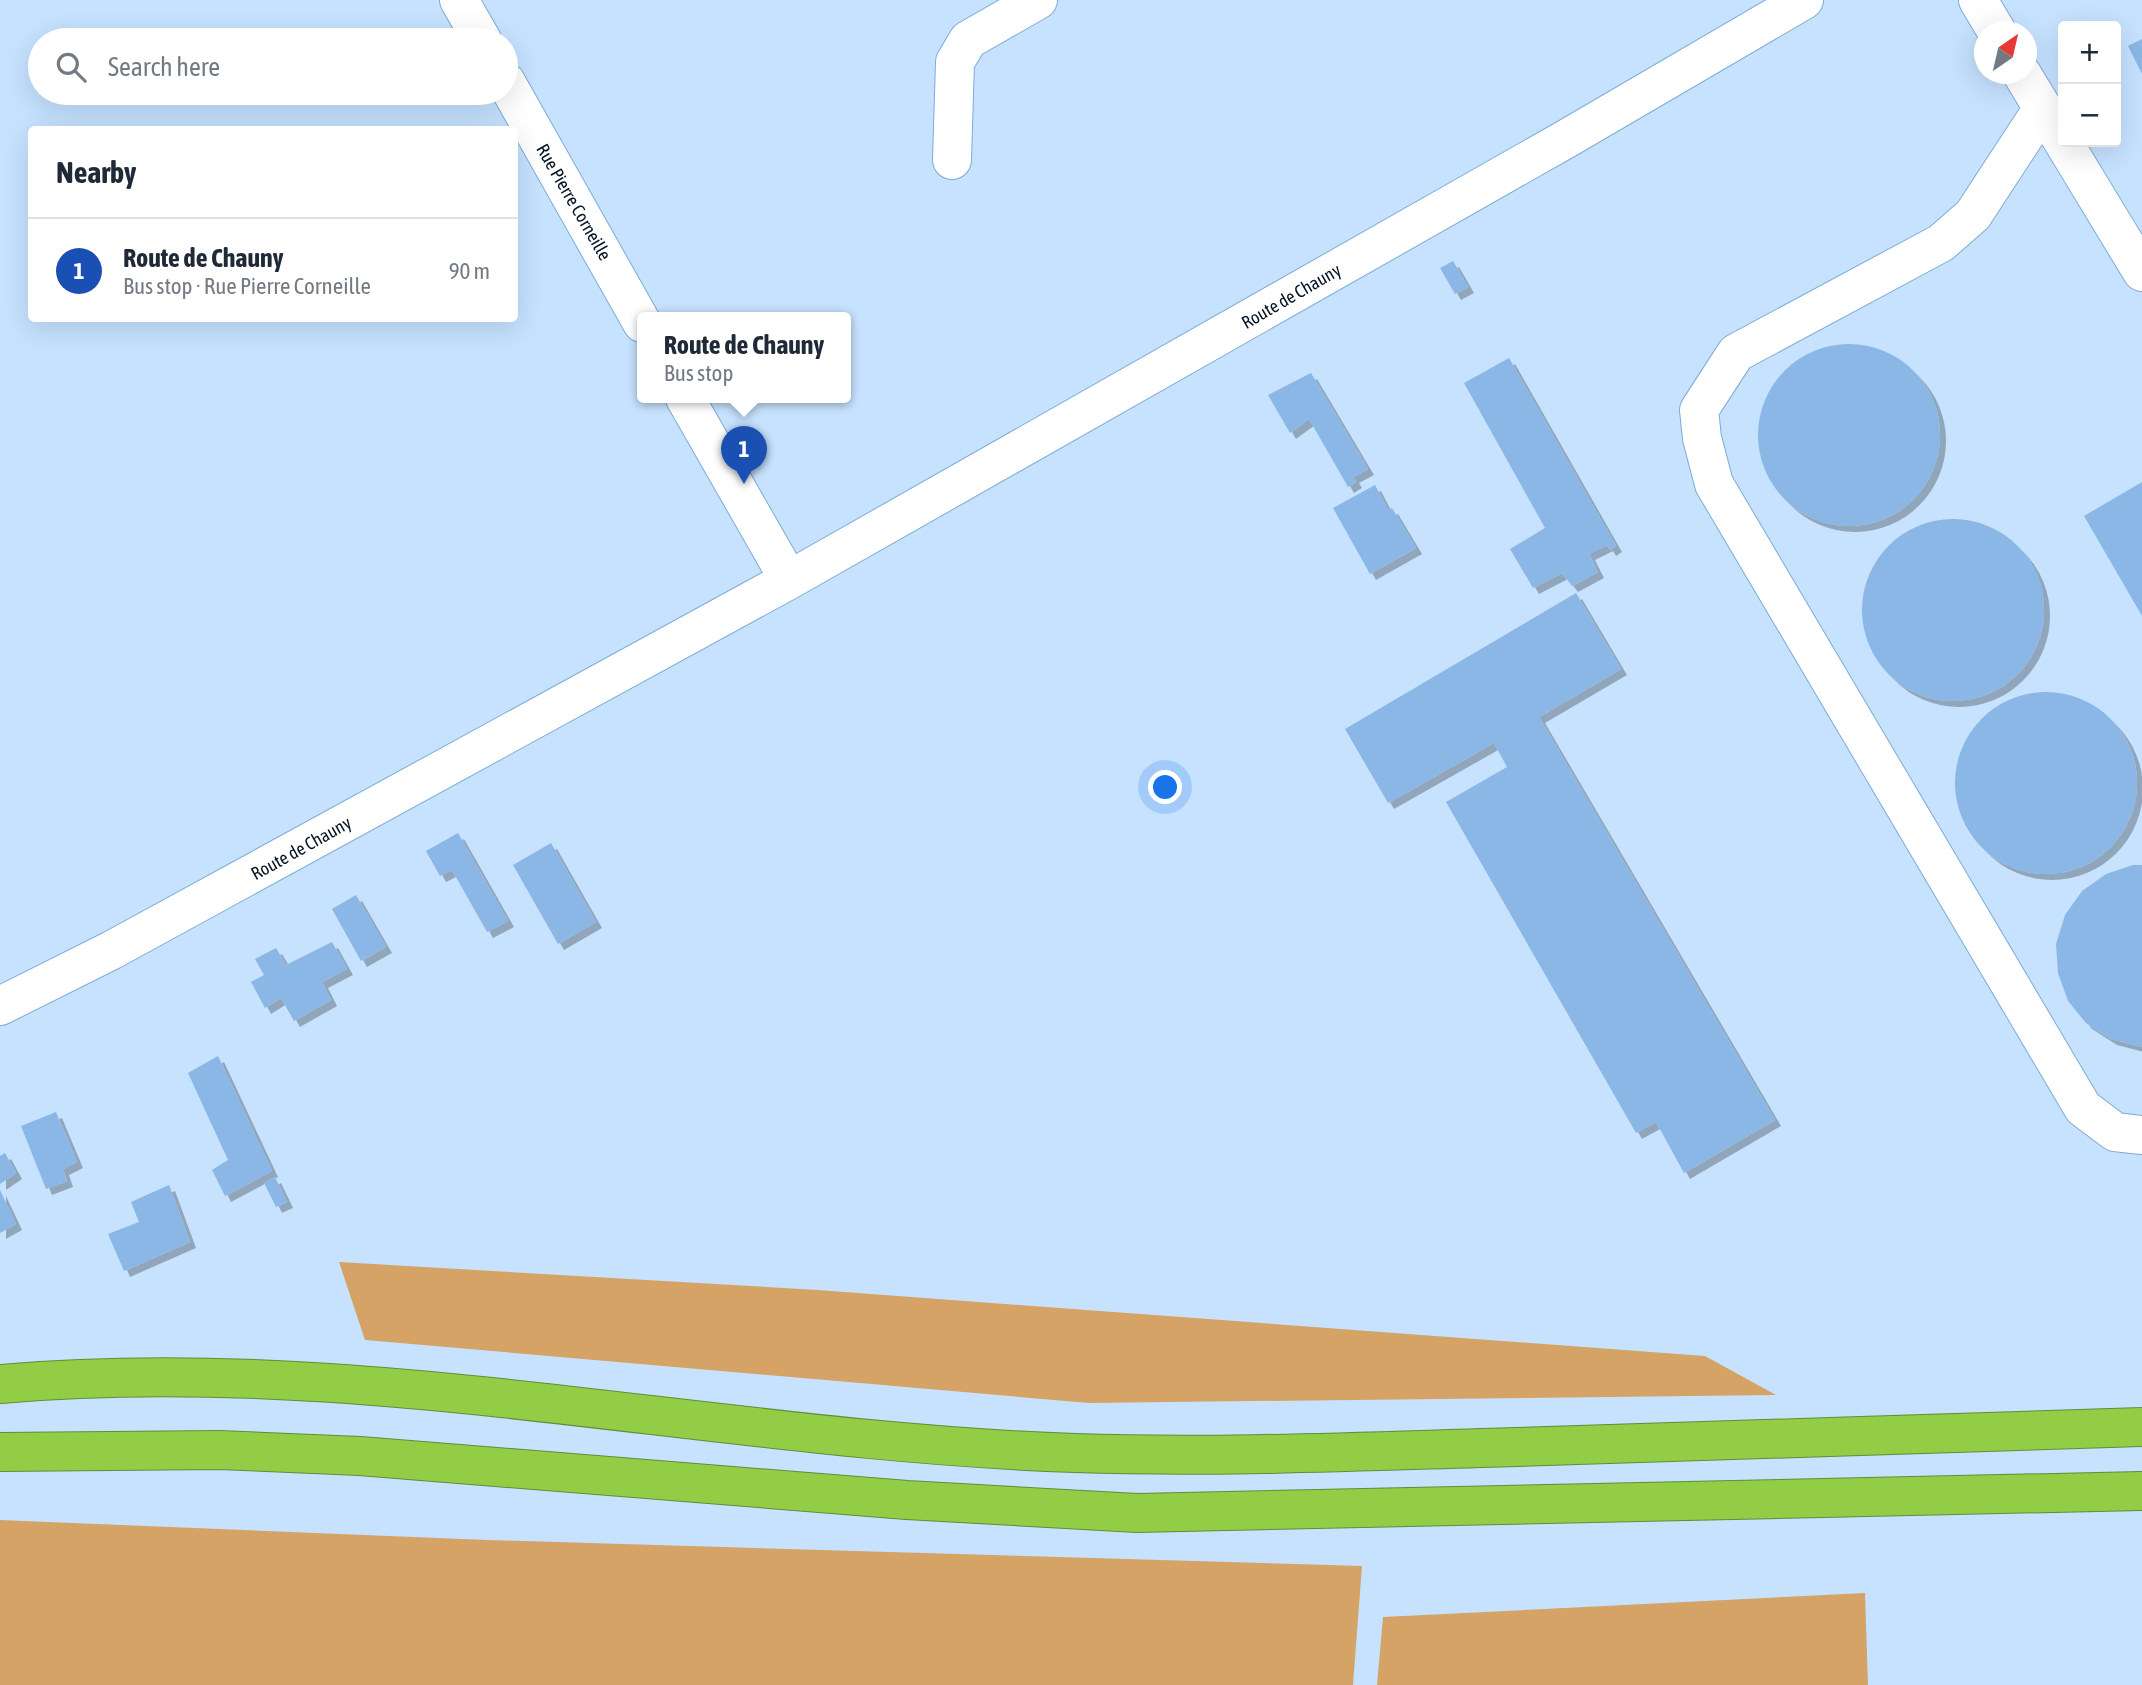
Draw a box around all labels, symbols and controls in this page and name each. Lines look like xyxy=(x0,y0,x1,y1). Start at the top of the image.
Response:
north arrow xyxy=(1974,21,2037,84)
map controls xyxy=(2058,21,2121,147)
button: + xyxy=(2058,21,2121,84)
search box xyxy=(28,28,518,105)
icon: search xyxy=(52,48,90,86)
text: Search here xyxy=(108,52,220,82)
button: − xyxy=(2058,84,2121,147)
street label: Rue Pierre Corneille xyxy=(532,140,616,264)
text: Nearby xyxy=(56,155,136,189)
text: Route de Chauny xyxy=(123,243,283,273)
text: 1 xyxy=(74,258,84,284)
text: 90 m xyxy=(449,258,490,284)
street label: Route de Chauny xyxy=(1238,259,1344,333)
text: Bus stop · Rue Pierre Corneille xyxy=(123,273,371,299)
popup xyxy=(637,312,851,403)
text: Route de Chauny xyxy=(664,330,824,360)
text: Bus stop xyxy=(664,360,733,386)
pin: 1 xyxy=(721,426,767,484)
your location xyxy=(1148,770,1182,804)
street label: Route de Chauny xyxy=(247,812,355,884)

